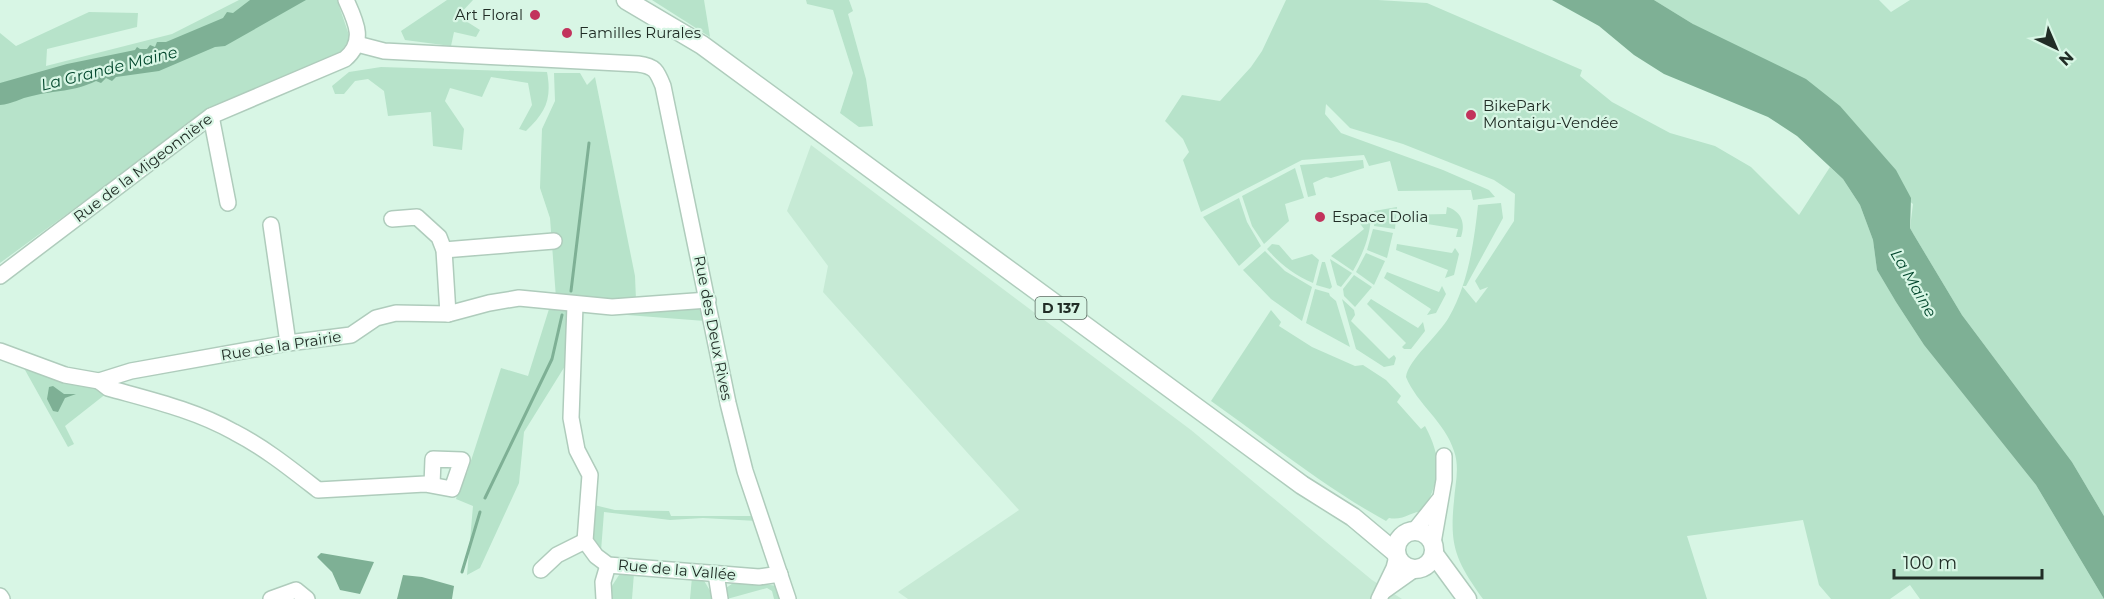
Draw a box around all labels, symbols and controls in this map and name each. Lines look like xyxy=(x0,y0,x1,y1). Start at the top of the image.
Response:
place label: Art Floral xyxy=(455,5,523,24)
marker: Art Floral xyxy=(528,8,542,22)
north arrow xyxy=(2026,18,2086,78)
place label: Familles Rurales xyxy=(579,23,701,42)
marker: Familles Rurales xyxy=(560,26,574,40)
water label: La Grande Maine xyxy=(39,42,179,95)
text: N xyxy=(2055,47,2077,70)
place label: BikePark Montaigu-Vendée xyxy=(1483,96,1618,132)
marker: BikePark Montaigu-Vendée xyxy=(1464,108,1478,122)
street label: Rue de la Migeonnière xyxy=(69,109,216,226)
place label: Espace Dolia xyxy=(1332,207,1428,226)
marker: Espace Dolia xyxy=(1313,210,1327,224)
water label: La Maine xyxy=(1887,246,1941,321)
street label: Rue des Deux Rives xyxy=(690,254,737,402)
road number: D 137 xyxy=(1036,297,1086,319)
street label: Rue de la Prairie xyxy=(219,327,342,364)
scale bar xyxy=(1894,542,2042,580)
text: 100 m xyxy=(1903,552,1957,574)
street label: Rue de la Vallée xyxy=(617,555,737,584)

